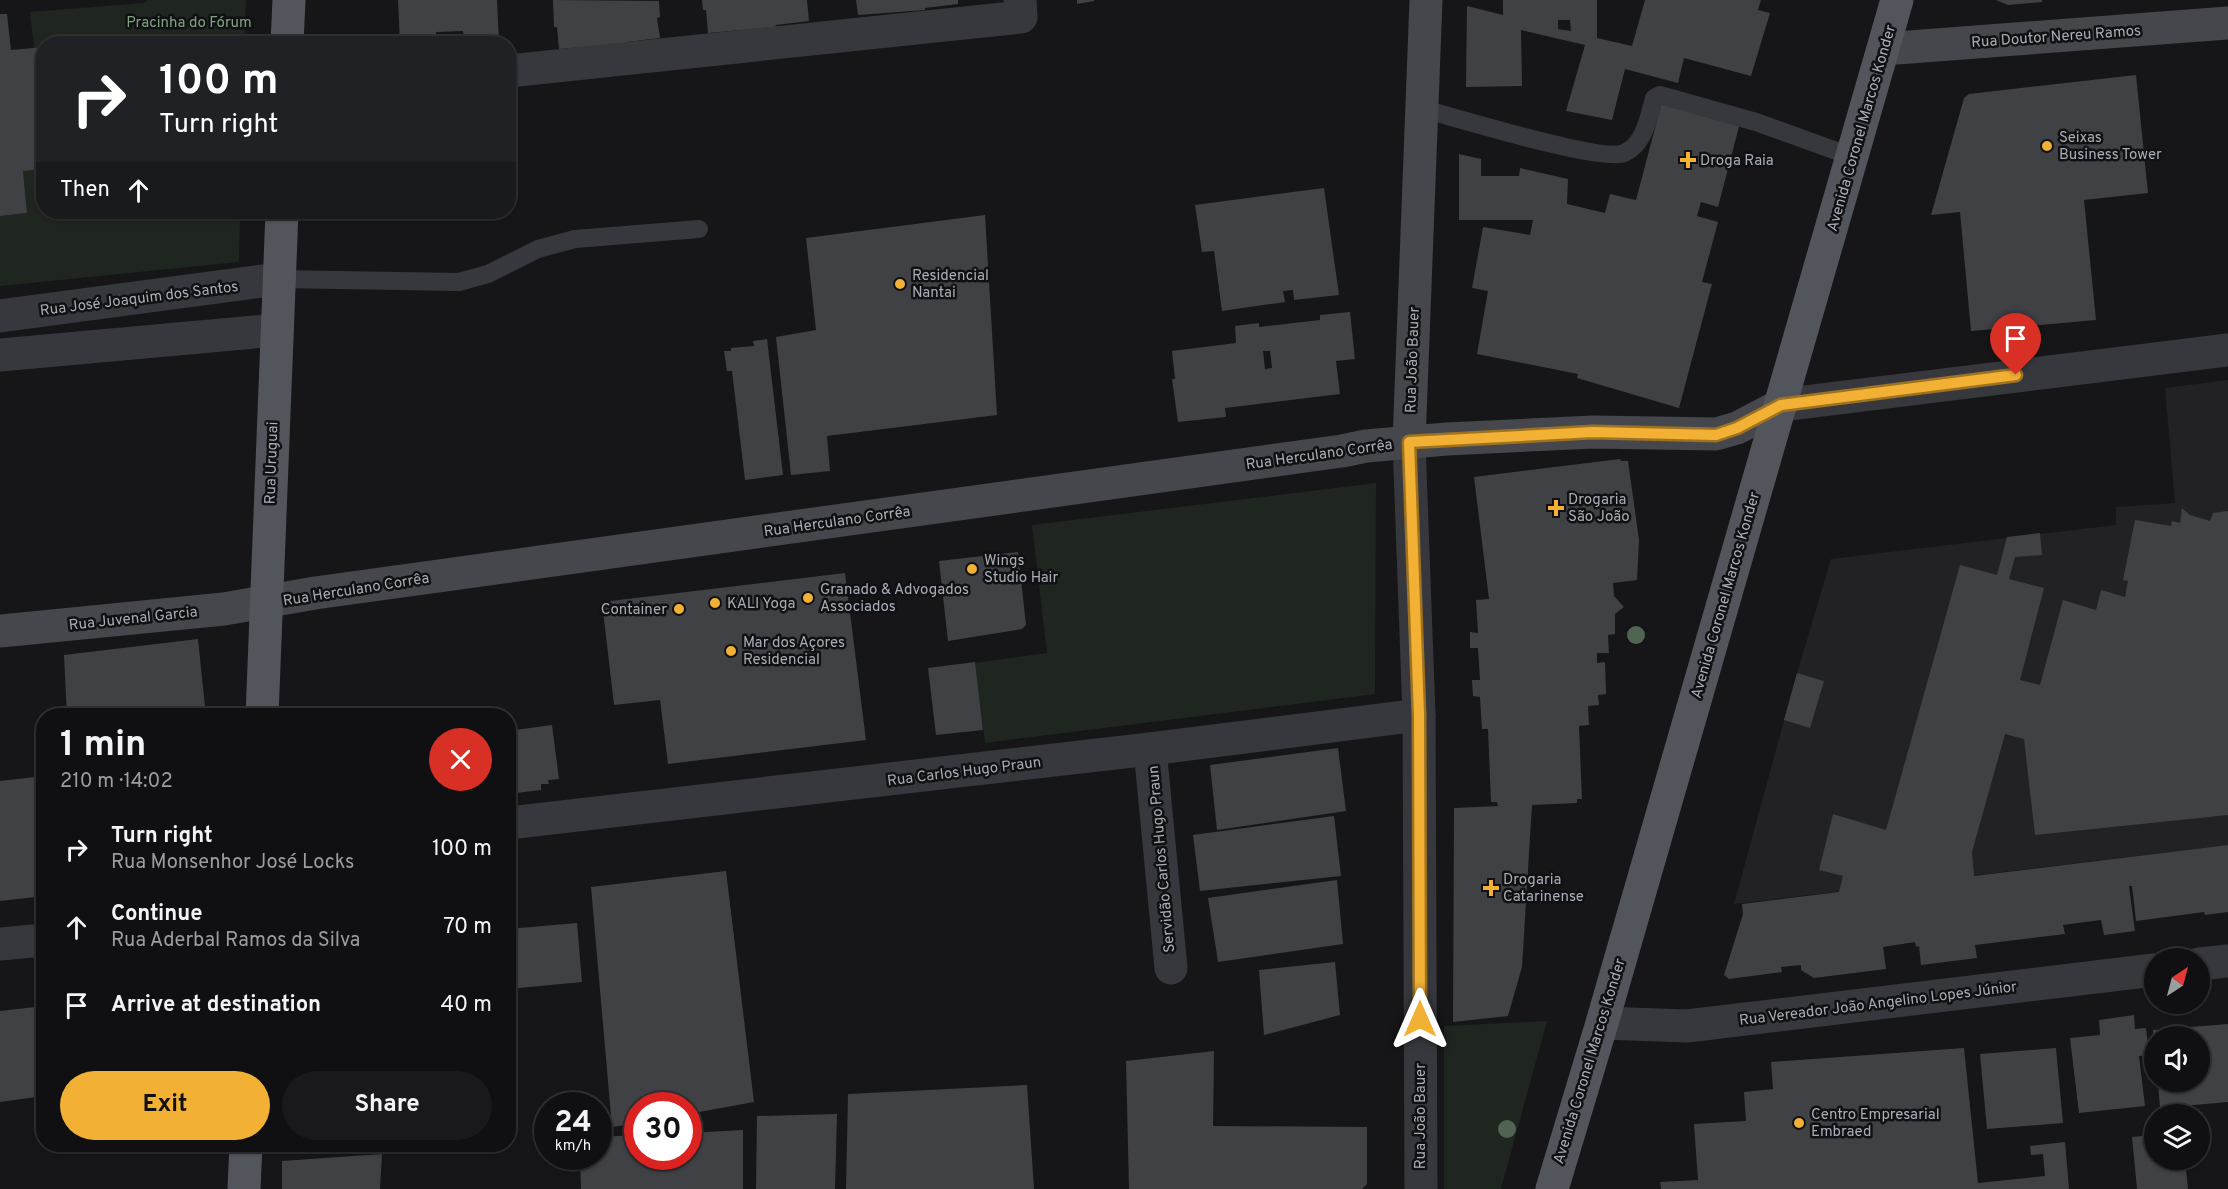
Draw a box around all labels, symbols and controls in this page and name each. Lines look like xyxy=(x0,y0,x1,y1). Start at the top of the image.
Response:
park label: Pracinha do Fórum xyxy=(126,14,252,33)
street label: Rua Doutor Nereu Ramos xyxy=(1971,22,2142,53)
street label: Avenida Coronel Marcos Konder xyxy=(1824,23,1901,234)
text: 100 m xyxy=(159,56,278,109)
icon: right xyxy=(60,60,138,138)
text: Turn right xyxy=(159,108,278,142)
place label: Seixas Business Tower xyxy=(2059,129,2162,165)
marker: Seixas Business Tower xyxy=(2040,139,2054,153)
place label: Droga Raia xyxy=(1700,152,1774,171)
marker: Droga Raia xyxy=(1681,153,1695,167)
icon: ahead xyxy=(122,174,155,207)
text: Then xyxy=(60,177,110,204)
place label: Residencial Nantai xyxy=(912,267,989,303)
marker: Residencial Nantai xyxy=(893,277,907,291)
street label: Rua José Joaquim dos Santos xyxy=(39,278,239,321)
street label: Rua João Bauer xyxy=(1402,306,1425,414)
pin xyxy=(1990,313,2041,375)
icon: arrive xyxy=(1999,322,2032,355)
street label: Rua Uruguai xyxy=(262,421,283,505)
street label: Rua Herculano Corrêa xyxy=(1245,436,1394,475)
street label: Avenida Coronel Marcos Konder xyxy=(1688,490,1765,701)
place label: Drogaria São João xyxy=(1568,491,1630,527)
marker: Drogaria São João xyxy=(1549,501,1563,515)
street label: Rua Herculano Corrêa xyxy=(763,503,912,542)
place label: Wings Studio Hair xyxy=(984,552,1058,588)
marker: Wings Studio Hair xyxy=(965,562,979,576)
street label: Rua Herculano Corrêa xyxy=(282,570,431,611)
place label: Granado & Advogados Associados xyxy=(820,581,969,617)
marker: Granado & Advogados Associados xyxy=(801,591,815,605)
place label: KALI Yoga xyxy=(727,595,796,614)
marker: KALI Yoga xyxy=(708,596,722,610)
place label: Container xyxy=(601,601,667,620)
marker: Container xyxy=(672,602,686,616)
street label: Rua Juvenal Garcia xyxy=(68,603,198,636)
place label: Mar dos Açores Residencial xyxy=(743,634,845,670)
marker: Mar dos Açores Residencial xyxy=(724,644,738,658)
text: 1 min xyxy=(60,723,146,769)
button: close xyxy=(429,728,492,791)
street label: Rua Carlos Hugo Praun xyxy=(886,754,1042,791)
street label: Servidão Carlos Hugo Praun xyxy=(1145,764,1180,953)
text: 210 m · 14:02 xyxy=(60,769,173,795)
text: Turn right xyxy=(111,823,213,850)
icon: right xyxy=(60,833,93,866)
text: 100 m xyxy=(432,836,492,863)
text: Rua Monsenhor José Locks xyxy=(111,850,354,876)
place label: Drogaria Catarinense xyxy=(1503,871,1584,907)
marker: Drogaria Catarinense xyxy=(1484,881,1498,895)
text: Continue xyxy=(111,901,202,928)
icon: ahead xyxy=(60,911,93,944)
text: 70 m xyxy=(443,914,492,941)
text: Rua Aderbal Ramos da Silva xyxy=(111,928,360,954)
north arrow xyxy=(2144,948,2210,1014)
map controls xyxy=(2144,948,2210,1170)
street label: Avenida Coronel Marcos Konder xyxy=(1550,956,1631,1167)
street label: Rua Vereador João Angelino Lopes Júnior xyxy=(1738,978,2018,1031)
position arrow xyxy=(1388,987,1452,1051)
icon: arrive xyxy=(60,989,93,1022)
text: Arrive at destination xyxy=(111,992,321,1019)
text: 40 m xyxy=(440,992,492,1019)
button: sound xyxy=(2144,1026,2210,1092)
street label: Rua João Bauer xyxy=(1412,1063,1431,1169)
button: Exit xyxy=(60,1071,270,1140)
button: Share xyxy=(282,1071,492,1140)
speed limit sign: 30 xyxy=(624,1092,702,1170)
button: layers xyxy=(2144,1104,2210,1170)
text: 24 xyxy=(554,1105,592,1142)
place label: Centro Empresarial Embraed xyxy=(1811,1106,1940,1142)
marker: Centro Empresarial Embraed xyxy=(1792,1116,1806,1130)
text: km/h xyxy=(555,1137,591,1156)

